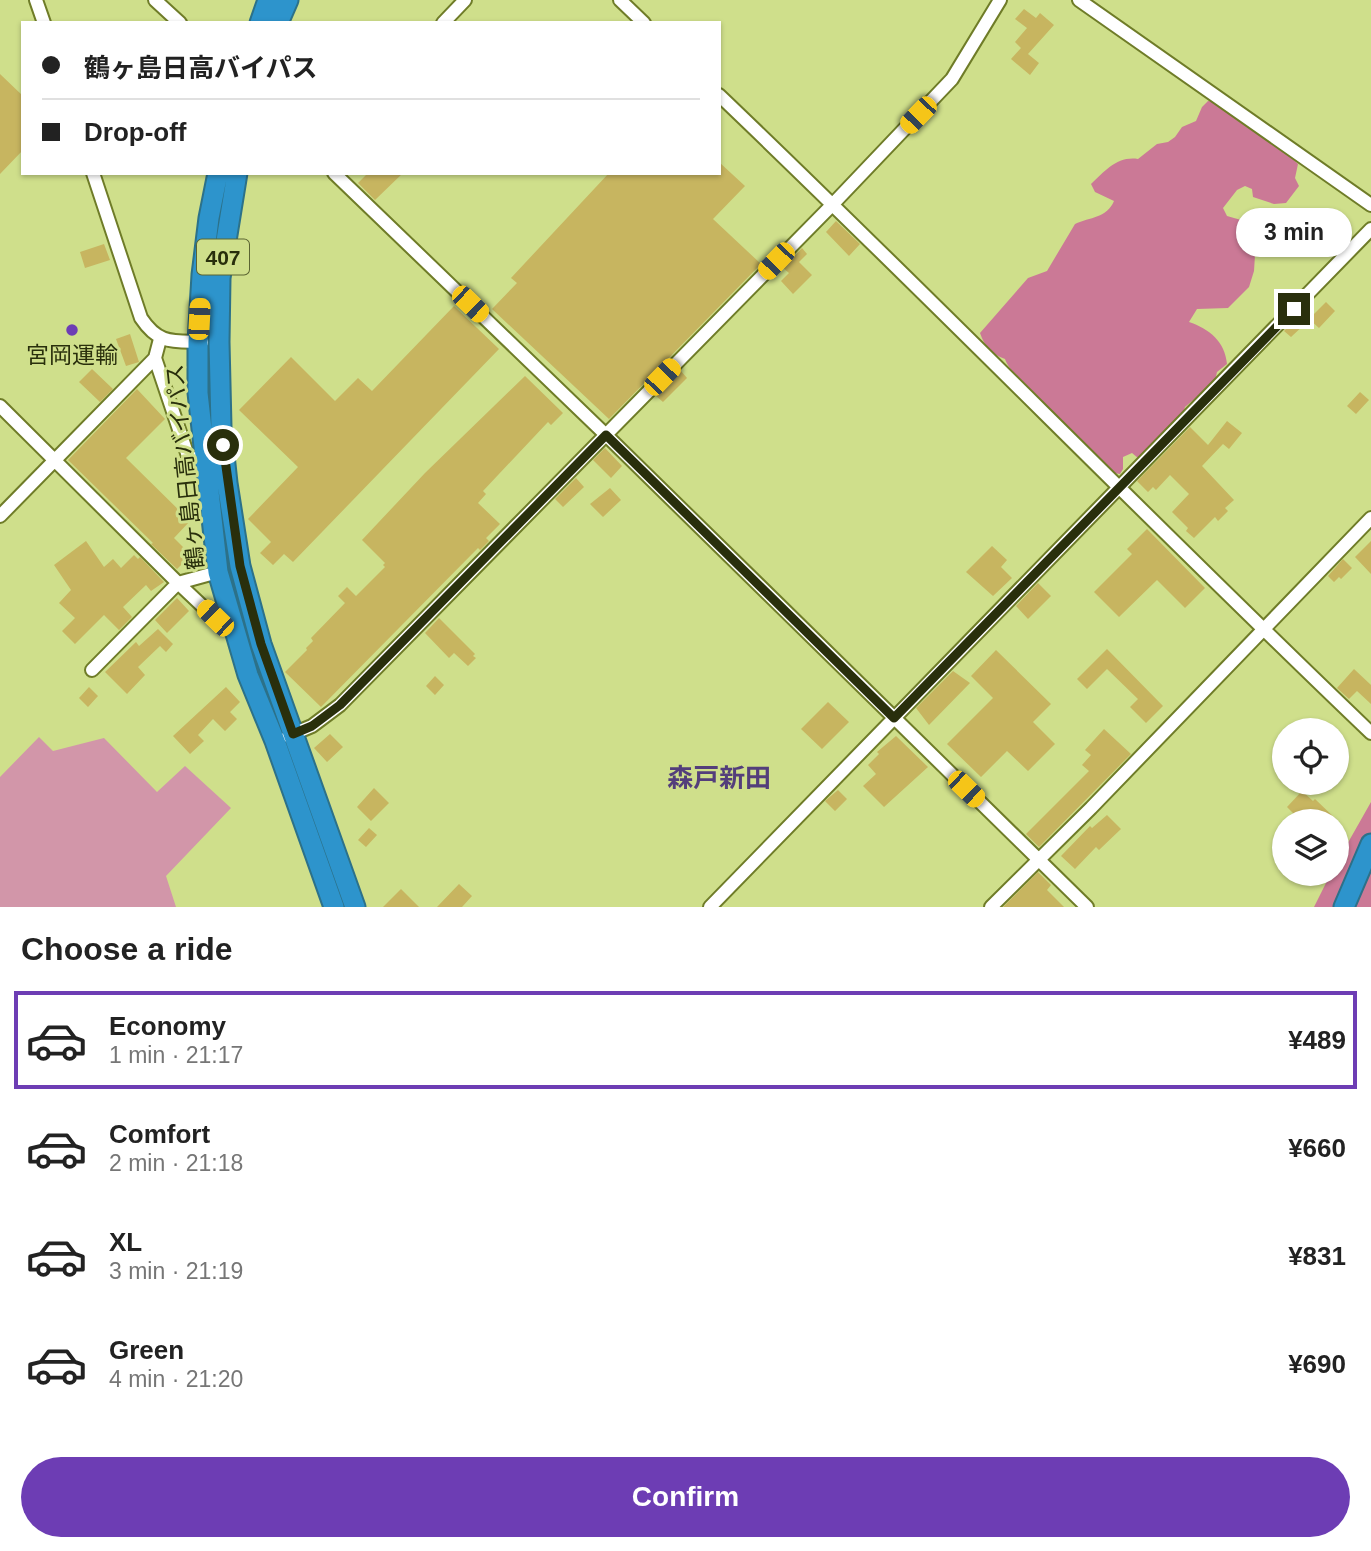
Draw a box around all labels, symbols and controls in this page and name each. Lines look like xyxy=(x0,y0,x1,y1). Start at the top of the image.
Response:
text: 鶴ヶ島日高バイパス xyxy=(84,53,317,83)
car xyxy=(896,93,941,137)
text: Drop-off xyxy=(84,117,187,147)
callout: 3 min xyxy=(1236,208,1352,256)
text: 3 min xyxy=(1264,219,1324,245)
car xyxy=(754,239,799,283)
road number: 407 xyxy=(197,240,249,274)
car xyxy=(448,282,493,326)
route end xyxy=(1278,293,1310,325)
car xyxy=(188,297,211,341)
marker: 宮岡運輸 xyxy=(64,322,80,338)
place label: 宮岡運輸 xyxy=(26,342,118,368)
car xyxy=(640,355,685,399)
street label: 鶴ヶ島日高バイパス xyxy=(161,363,209,571)
route start xyxy=(207,429,239,461)
car xyxy=(193,596,238,640)
map controls xyxy=(1272,718,1349,886)
button: locate xyxy=(1272,718,1349,795)
district label: 森戸新田 xyxy=(667,763,771,793)
car xyxy=(944,767,989,811)
button: layers xyxy=(1272,809,1349,886)
text: Choose a ride xyxy=(21,931,233,967)
icon: car xyxy=(25,1009,88,1072)
text: Economy xyxy=(109,1011,226,1041)
text: ¥489 xyxy=(1288,1025,1346,1055)
text: 1 min · 21:17 xyxy=(109,1042,243,1068)
icon: car xyxy=(25,1117,88,1180)
text: Comfort xyxy=(109,1119,210,1149)
text: ¥660 xyxy=(1288,1133,1346,1163)
text: 2 min · 21:18 xyxy=(109,1150,243,1176)
icon: car xyxy=(25,1225,88,1288)
text: XL xyxy=(109,1227,142,1257)
text: ¥831 xyxy=(1288,1241,1346,1271)
text: 3 min · 21:19 xyxy=(109,1258,243,1284)
icon: car xyxy=(25,1333,88,1396)
text: Green xyxy=(109,1335,184,1365)
text: ¥690 xyxy=(1288,1349,1346,1379)
text: 4 min · 21:20 xyxy=(109,1366,243,1392)
button: Confirm xyxy=(21,1457,1350,1537)

